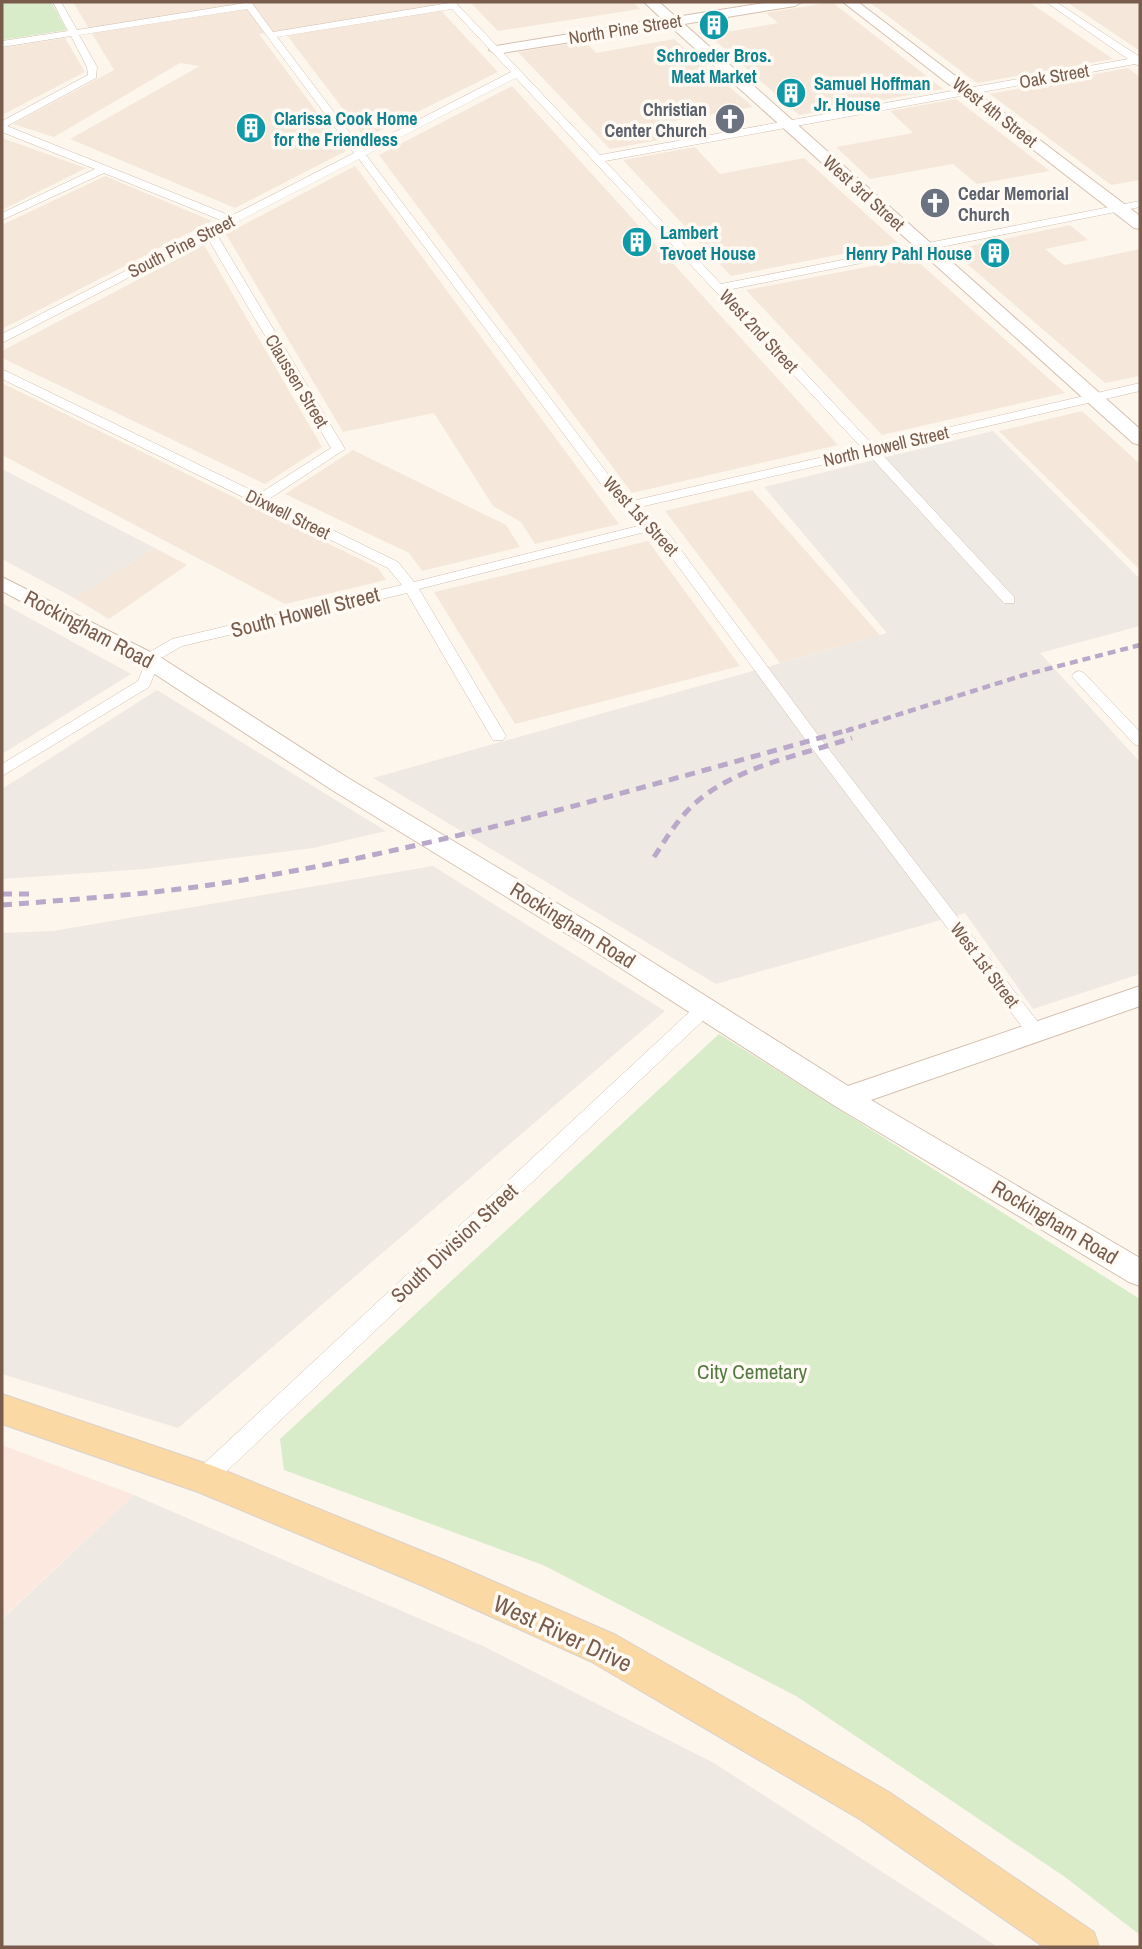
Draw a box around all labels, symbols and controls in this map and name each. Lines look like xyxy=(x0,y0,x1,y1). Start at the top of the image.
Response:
street label: North Pine Street xyxy=(567,8,683,50)
building icon: Schroeder Bros. Meat Market xyxy=(697,8,731,42)
place label: Schroeder Bros. Meat Market xyxy=(657,43,771,89)
street label: Oak Street xyxy=(1017,58,1091,94)
place label: Samuel Hoffman Jr. House xyxy=(814,71,930,117)
street label: West 4th Street xyxy=(947,71,1043,153)
building icon: Samuel Hoffman Jr. House xyxy=(774,76,808,110)
place label: Christian Center Church xyxy=(604,97,707,143)
church icon: Christian Center Church xyxy=(713,102,747,136)
place label: Clarissa Cook Home for the Friendless xyxy=(274,106,418,152)
building icon: Clarissa Cook Home for the Friendless xyxy=(234,111,268,145)
street label: West 3rd Street xyxy=(818,149,910,237)
place label: Cedar Memorial Church xyxy=(958,181,1069,227)
church icon: Cedar Memorial Church xyxy=(918,186,952,220)
street label: South Pine Street xyxy=(123,208,239,284)
place label: Lambert Tevoet House xyxy=(660,220,756,266)
building icon: Lambert Tevoet House xyxy=(620,225,654,259)
building icon: Henry Pahl House xyxy=(978,236,1012,270)
place label: Henry Pahl House xyxy=(846,241,972,266)
street label: West 2nd Street xyxy=(714,284,804,378)
street label: Claussen Street xyxy=(259,330,335,432)
street label: North Howell Street xyxy=(821,419,951,473)
street label: West 1st Street xyxy=(598,471,684,561)
street label: Dixwell Street xyxy=(242,483,334,545)
street label: South Howell Street xyxy=(228,579,383,644)
street label: Rockingham Road xyxy=(19,583,159,675)
street label: Rockingham Road xyxy=(505,875,641,975)
street label: West 1st Street xyxy=(945,917,1025,1013)
street label: Rockingham Road xyxy=(986,1173,1124,1271)
street label: South Division Street xyxy=(384,1176,524,1309)
park label: City Cemetary xyxy=(697,1357,807,1386)
street label: West River Drive xyxy=(488,1587,638,1679)

